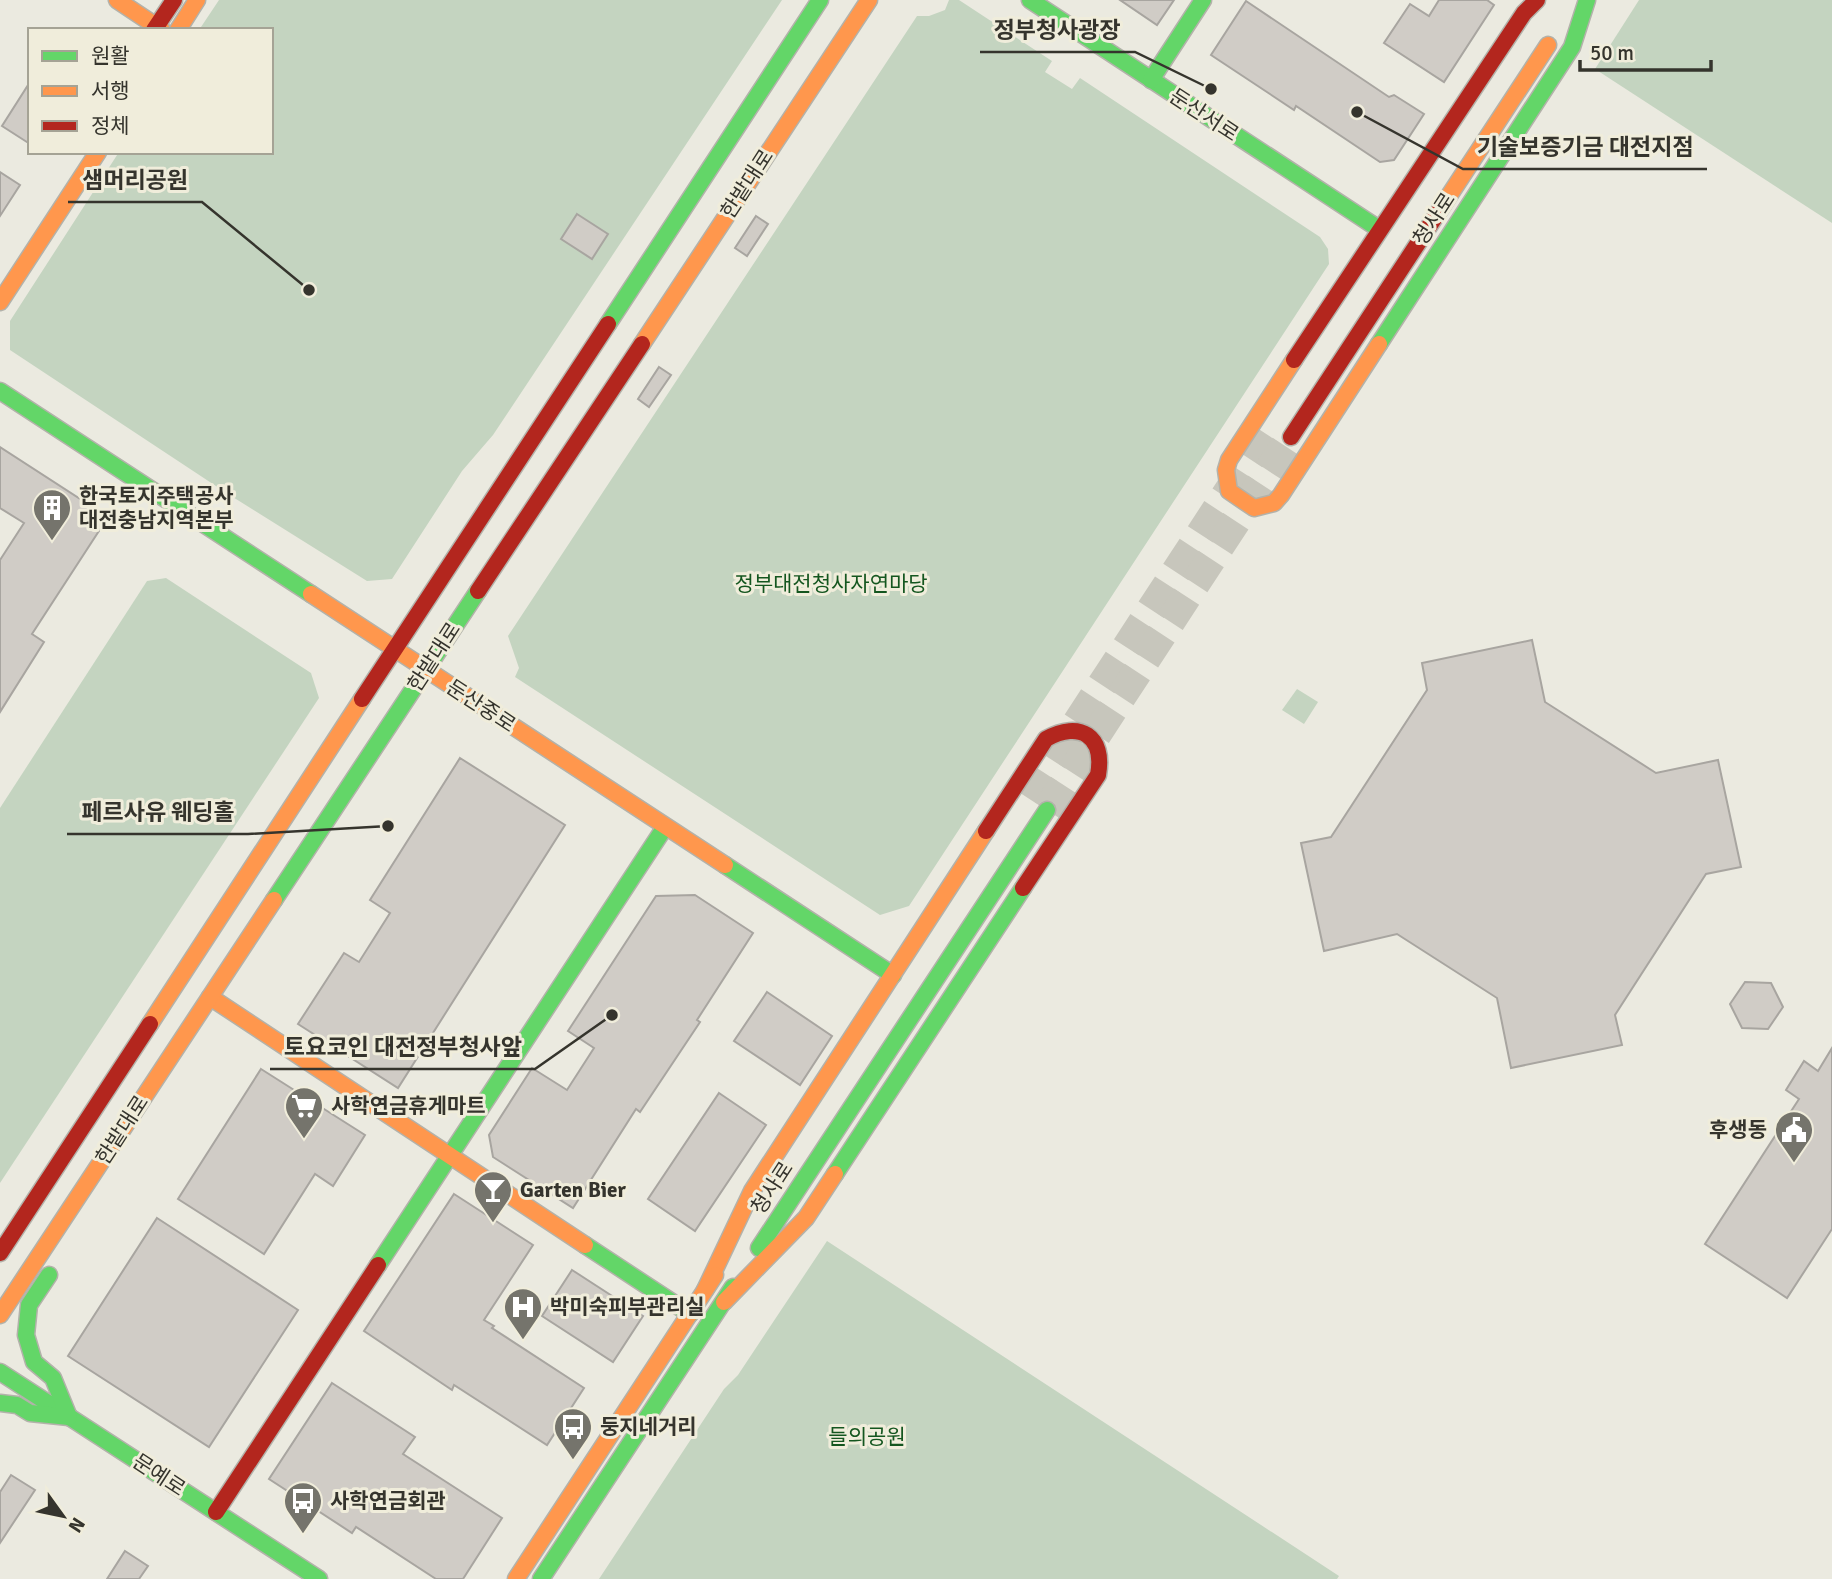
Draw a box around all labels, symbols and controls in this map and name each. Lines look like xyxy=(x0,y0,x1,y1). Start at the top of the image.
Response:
callout: 정부청사광장 xyxy=(980,8,1135,52)
text: 정부청사광장 xyxy=(994,16,1120,45)
legend xyxy=(28,28,273,154)
scale bar xyxy=(1580,28,1711,72)
text: 50 m xyxy=(1590,40,1634,66)
text: 원활 xyxy=(91,43,130,69)
text: 서행 xyxy=(91,78,130,104)
street label: 둔산서로 xyxy=(1165,83,1243,147)
text: 정체 xyxy=(91,113,130,139)
callout: 기술보증기금 대전지점 xyxy=(1463,125,1707,169)
text: 기술보증기금 대전지점 xyxy=(1477,133,1693,162)
street label: 한밭대로 xyxy=(715,145,779,223)
callout: 샘머리공원 xyxy=(68,158,202,202)
text: 샘머리공원 xyxy=(82,166,188,195)
street label: 청사로 xyxy=(1407,188,1461,250)
place label: 한국토지주택공사 대전충남지역본부 xyxy=(79,483,234,533)
building icon: 한국토지주택공사 대전충남지역본부 xyxy=(31,487,73,542)
park label: 정부대전청사자연마당 xyxy=(734,571,928,597)
street label: 한밭대로 xyxy=(402,618,466,696)
street label: 둔산중로 xyxy=(442,674,520,738)
callout: 페르사유 웨딩홀 xyxy=(67,790,248,834)
text: 페르사유 웨딩홀 xyxy=(81,798,235,827)
callout: 토요코인 대전정부청사앞 xyxy=(270,1025,535,1069)
text: 토요코인 대전정부청사앞 xyxy=(284,1033,522,1062)
supermarket icon: 사학연금휴게마트 xyxy=(283,1085,325,1140)
street label: 한밭대로 xyxy=(90,1091,154,1169)
place label: 사학연금휴게마트 xyxy=(331,1093,486,1119)
public building icon: 후생동 xyxy=(1773,1109,1815,1164)
place label: 후생동 xyxy=(1709,1117,1767,1143)
street label: 청사로 xyxy=(745,1157,799,1219)
bar icon: Garten Bier xyxy=(472,1169,514,1224)
place label: Garten Bier xyxy=(520,1177,626,1203)
hospital icon: 박미숙피부관리실 xyxy=(502,1286,544,1341)
place label: 박미숙피부관리실 xyxy=(550,1294,705,1320)
bus stop icon: 둥지네거리 xyxy=(552,1406,594,1461)
place label: 둥지네거리 xyxy=(600,1414,697,1440)
park label: 들의공원 xyxy=(828,1424,906,1450)
street label: 문예로 xyxy=(128,1448,190,1502)
bus stop icon: 사학연금회관 xyxy=(282,1480,324,1535)
north arrow xyxy=(28,1481,98,1551)
place label: 사학연금회관 xyxy=(330,1488,446,1514)
text: N xyxy=(63,1513,90,1537)

